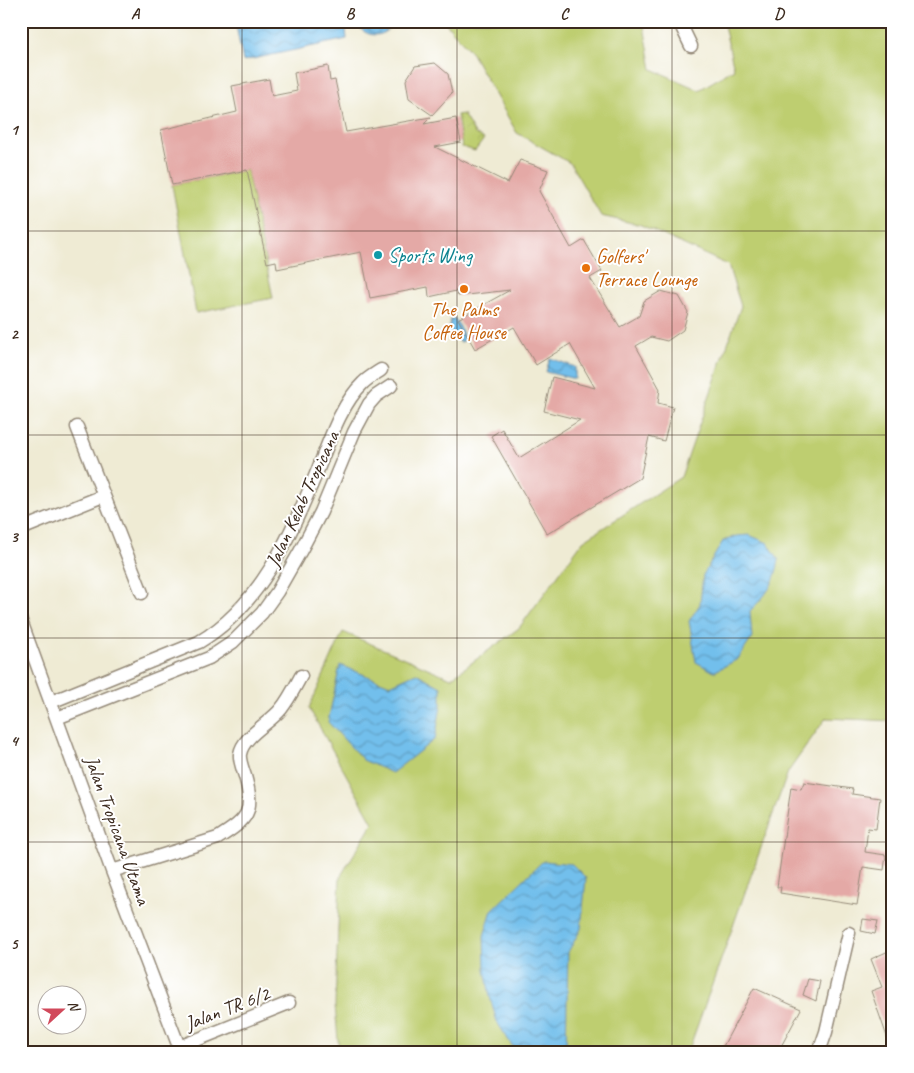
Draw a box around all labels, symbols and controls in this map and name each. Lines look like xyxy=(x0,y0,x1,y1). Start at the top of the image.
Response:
text: A xyxy=(131,4,141,24)
text: B xyxy=(346,4,356,24)
text: C xyxy=(560,4,570,24)
text: D xyxy=(774,4,785,24)
text: 1 xyxy=(10,120,19,140)
place label: Sports Wing xyxy=(388,243,474,268)
place label: Golfers' Terrace Lounge xyxy=(596,244,698,292)
marker: Sports Wing xyxy=(372,249,384,261)
marker: Golfers' Terrace Lounge xyxy=(580,262,592,274)
marker: The Palms Coffee House xyxy=(458,283,470,295)
place label: The Palms Coffee House xyxy=(422,297,507,345)
text: 2 xyxy=(10,324,19,344)
street label: Jalan Kelab Tropicana xyxy=(260,425,346,572)
text: 3 xyxy=(10,527,19,547)
text: 4 xyxy=(10,731,19,751)
street label: Jalan Tropicana Utama xyxy=(79,751,157,910)
text: 5 xyxy=(11,934,20,954)
street label: Jalan TR 6/2 xyxy=(180,980,275,1036)
north arrow xyxy=(38,986,88,1036)
text: N xyxy=(64,998,84,1015)

